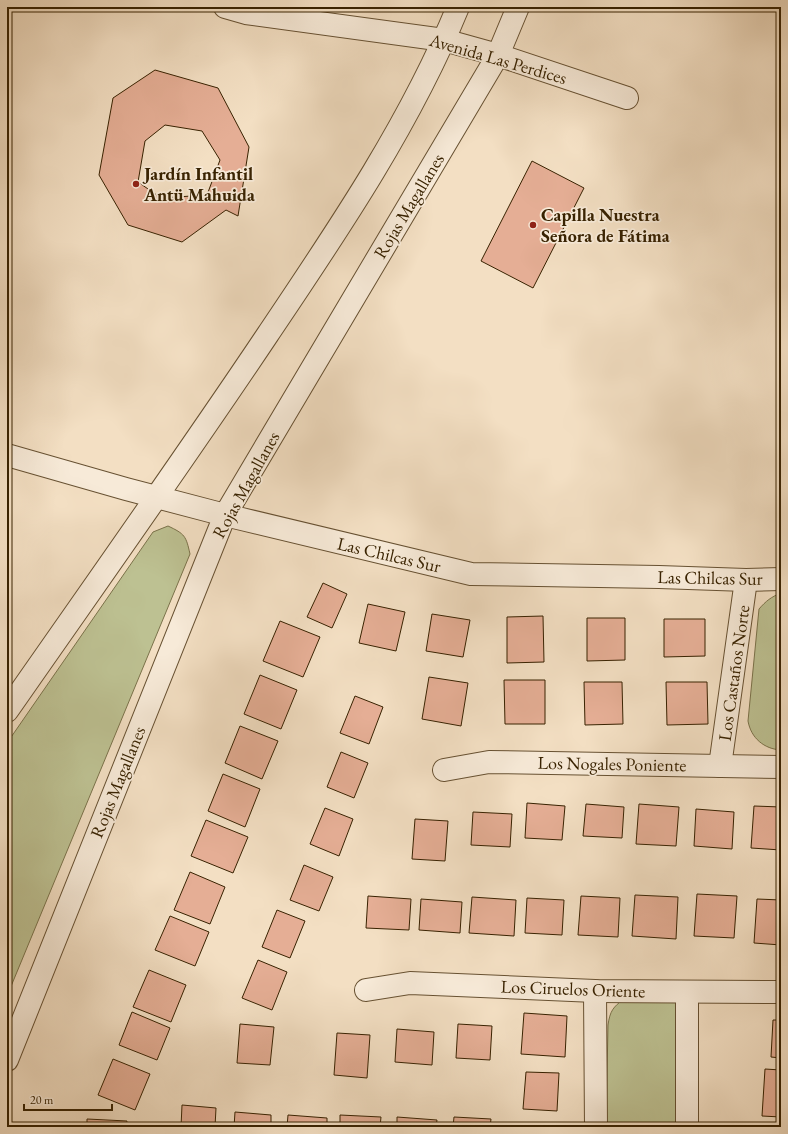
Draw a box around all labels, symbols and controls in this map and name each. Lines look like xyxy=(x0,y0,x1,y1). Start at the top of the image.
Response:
street label: Avenida Las Perdices xyxy=(426,28,570,89)
street label: Rojas Magallanes xyxy=(368,149,449,263)
place label: Jardín Infantil Antü Mahuida xyxy=(142,162,255,206)
marker: Jardín Infantil Antü Mahuida xyxy=(131,179,141,189)
place label: Capilla Nuestra Señora de Fátima xyxy=(541,203,670,247)
marker: Capilla Nuestra Señora de Fátima xyxy=(528,220,538,230)
street label: Rojas Magallanes xyxy=(207,427,284,542)
street label: Las Chilcas Sur xyxy=(335,531,443,578)
street label: Las Chilcas Sur xyxy=(657,565,763,590)
street label: Los Castaños Norte xyxy=(713,603,754,742)
street label: Rojas Magallanes xyxy=(85,722,150,841)
street label: Los Nogales Poniente xyxy=(537,751,687,776)
street label: Los Ciruelos Oriente xyxy=(500,974,646,1003)
scale bar xyxy=(24,1086,112,1112)
text: 20 m xyxy=(30,1092,54,1108)

